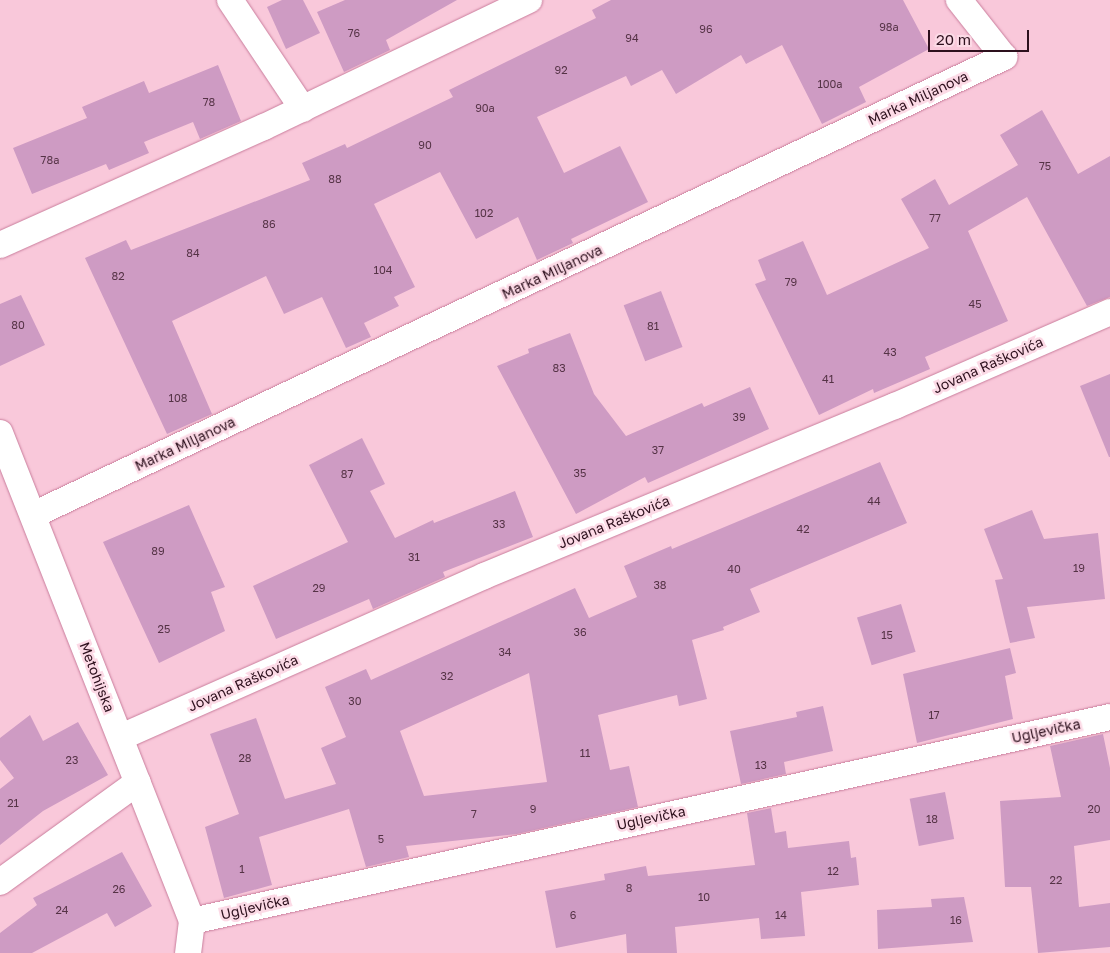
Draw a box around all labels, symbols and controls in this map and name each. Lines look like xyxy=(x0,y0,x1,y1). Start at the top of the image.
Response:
house number: 98a xyxy=(879,20,899,34)
scale bar xyxy=(930,20,1031,52)
house number: 96 xyxy=(699,22,713,36)
house number: 76 xyxy=(348,26,360,40)
text: 20 m xyxy=(936,30,971,48)
house number: 94 xyxy=(625,31,639,45)
house number: 92 xyxy=(554,63,568,77)
street label: Marka Miljanova xyxy=(865,67,971,129)
house number: 100a xyxy=(817,77,843,91)
house number: 78 xyxy=(203,95,215,109)
house number: 90a xyxy=(475,101,495,115)
house number: 90 xyxy=(418,138,432,152)
house number: 78a xyxy=(41,153,59,167)
house number: 75 xyxy=(1039,159,1051,173)
house number: 88 xyxy=(328,172,342,186)
house number: 102 xyxy=(475,206,493,220)
house number: 77 xyxy=(929,211,941,225)
house number: 86 xyxy=(262,217,276,231)
street label: Marka Miljanova xyxy=(499,241,605,303)
house number: 84 xyxy=(186,246,200,260)
house number: 104 xyxy=(374,263,392,277)
house number: 82 xyxy=(111,269,125,283)
house number: 79 xyxy=(785,275,797,289)
house number: 45 xyxy=(968,297,982,311)
house number: 80 xyxy=(11,318,25,332)
house number: 81 xyxy=(647,319,659,333)
street label: Jovana Raškovića xyxy=(930,333,1046,397)
house number: 43 xyxy=(883,345,897,359)
house number: 83 xyxy=(552,361,566,375)
house number: 41 xyxy=(822,372,834,386)
house number: 108 xyxy=(169,391,187,405)
house number: 39 xyxy=(732,410,746,424)
street label: Marka Miljanova xyxy=(132,413,238,475)
house number: 37 xyxy=(652,443,664,457)
house number: 35 xyxy=(574,466,586,480)
house number: 87 xyxy=(341,467,353,481)
street label: Jovana Raškovića xyxy=(556,492,672,552)
house number: 44 xyxy=(867,494,881,508)
house number: 33 xyxy=(493,517,505,531)
house number: 42 xyxy=(796,522,810,536)
house number: 89 xyxy=(151,544,165,558)
house number: 31 xyxy=(408,550,420,564)
house number: 19 xyxy=(1073,561,1085,575)
house number: 40 xyxy=(727,562,741,576)
house number: 38 xyxy=(653,578,667,592)
house number: 29 xyxy=(312,581,326,595)
house number: 25 xyxy=(158,622,170,636)
house number: 36 xyxy=(573,625,587,639)
house number: 15 xyxy=(881,628,893,642)
street label: Metohijska xyxy=(76,640,118,714)
house number: 34 xyxy=(498,645,512,659)
street label: Jovana Raškovića xyxy=(185,651,301,715)
house number: 32 xyxy=(441,669,453,683)
house number: 30 xyxy=(348,694,362,708)
house number: 17 xyxy=(928,708,940,722)
street label: Ugljevička xyxy=(1010,716,1082,746)
house number: 11 xyxy=(580,746,590,760)
house number: 28 xyxy=(238,751,252,765)
house number: 23 xyxy=(66,753,78,767)
house number: 13 xyxy=(755,758,767,772)
house number: 21 xyxy=(7,796,19,810)
house number: 9 xyxy=(530,802,536,816)
house number: 20 xyxy=(1087,802,1101,816)
street label: Ugljevička xyxy=(615,803,687,833)
house number: 7 xyxy=(471,807,477,821)
house number: 18 xyxy=(926,812,938,826)
house number: 5 xyxy=(378,832,384,846)
house number: 1 xyxy=(239,862,245,876)
house number: 12 xyxy=(827,864,839,878)
house number: 22 xyxy=(1050,873,1062,887)
house number: 8 xyxy=(626,881,632,895)
house number: 26 xyxy=(112,882,126,896)
house number: 10 xyxy=(698,890,710,904)
street label: Ugljevička xyxy=(219,891,291,923)
house number: 24 xyxy=(55,903,69,917)
house number: 6 xyxy=(570,908,576,922)
house number: 14 xyxy=(775,908,787,922)
house number: 16 xyxy=(950,913,962,927)

